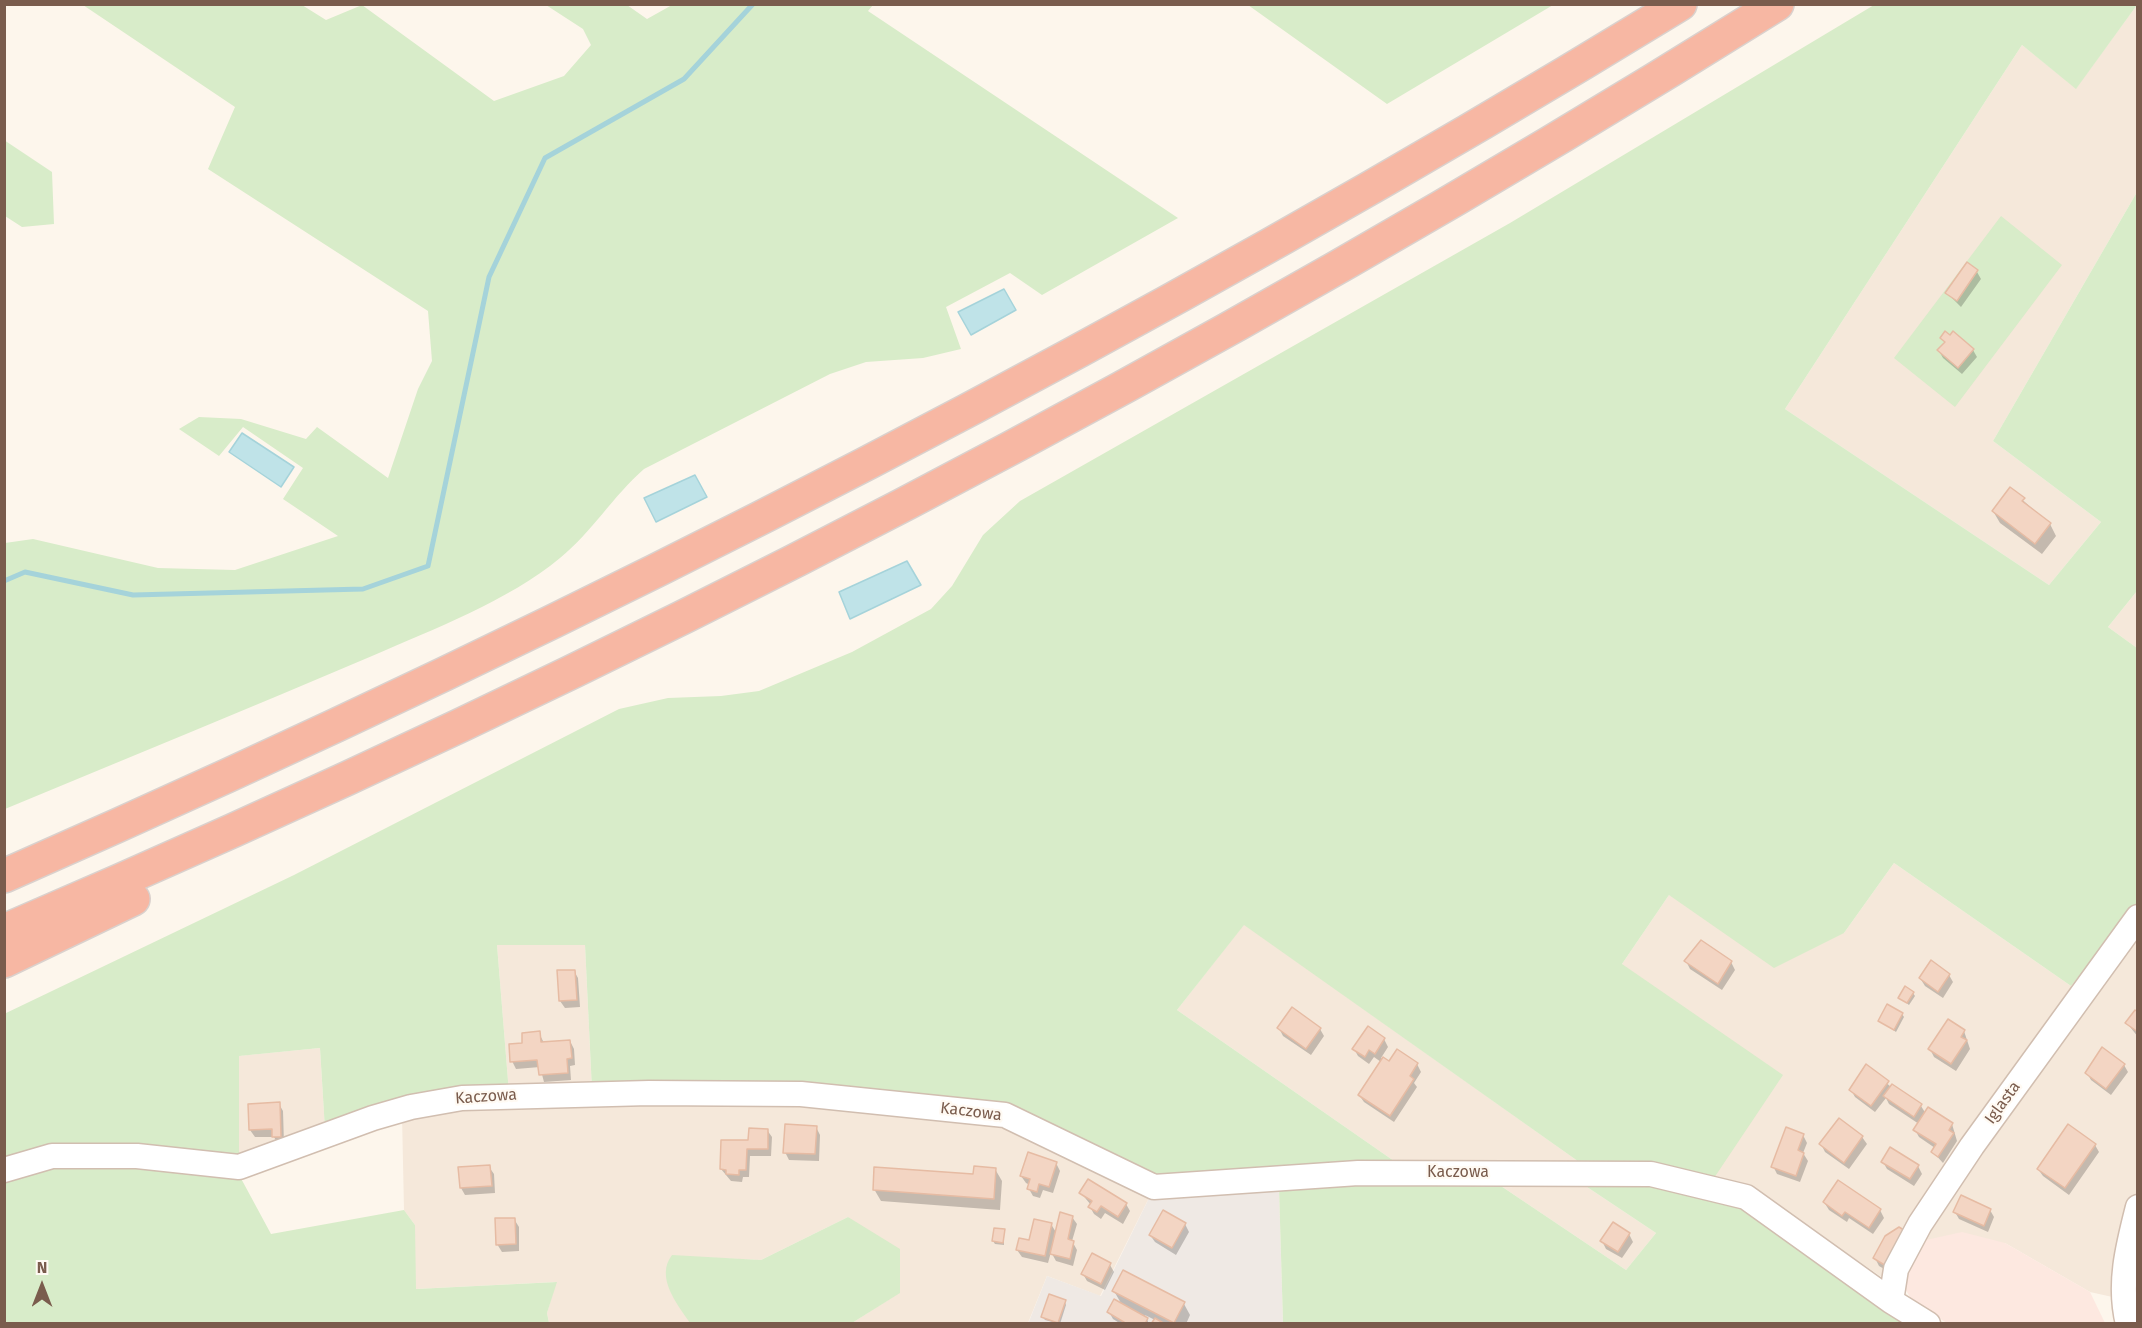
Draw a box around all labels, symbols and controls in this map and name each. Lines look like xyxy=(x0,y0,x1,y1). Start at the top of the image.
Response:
street label: Iglasta xyxy=(1981,1078,2025,1128)
street label: Kaczowa xyxy=(454,1085,518,1109)
street label: Kaczowa xyxy=(939,1099,1003,1125)
street label: Kaczowa xyxy=(1427,1163,1489,1183)
north arrow xyxy=(12,1256,72,1316)
text: N xyxy=(37,1258,47,1277)

